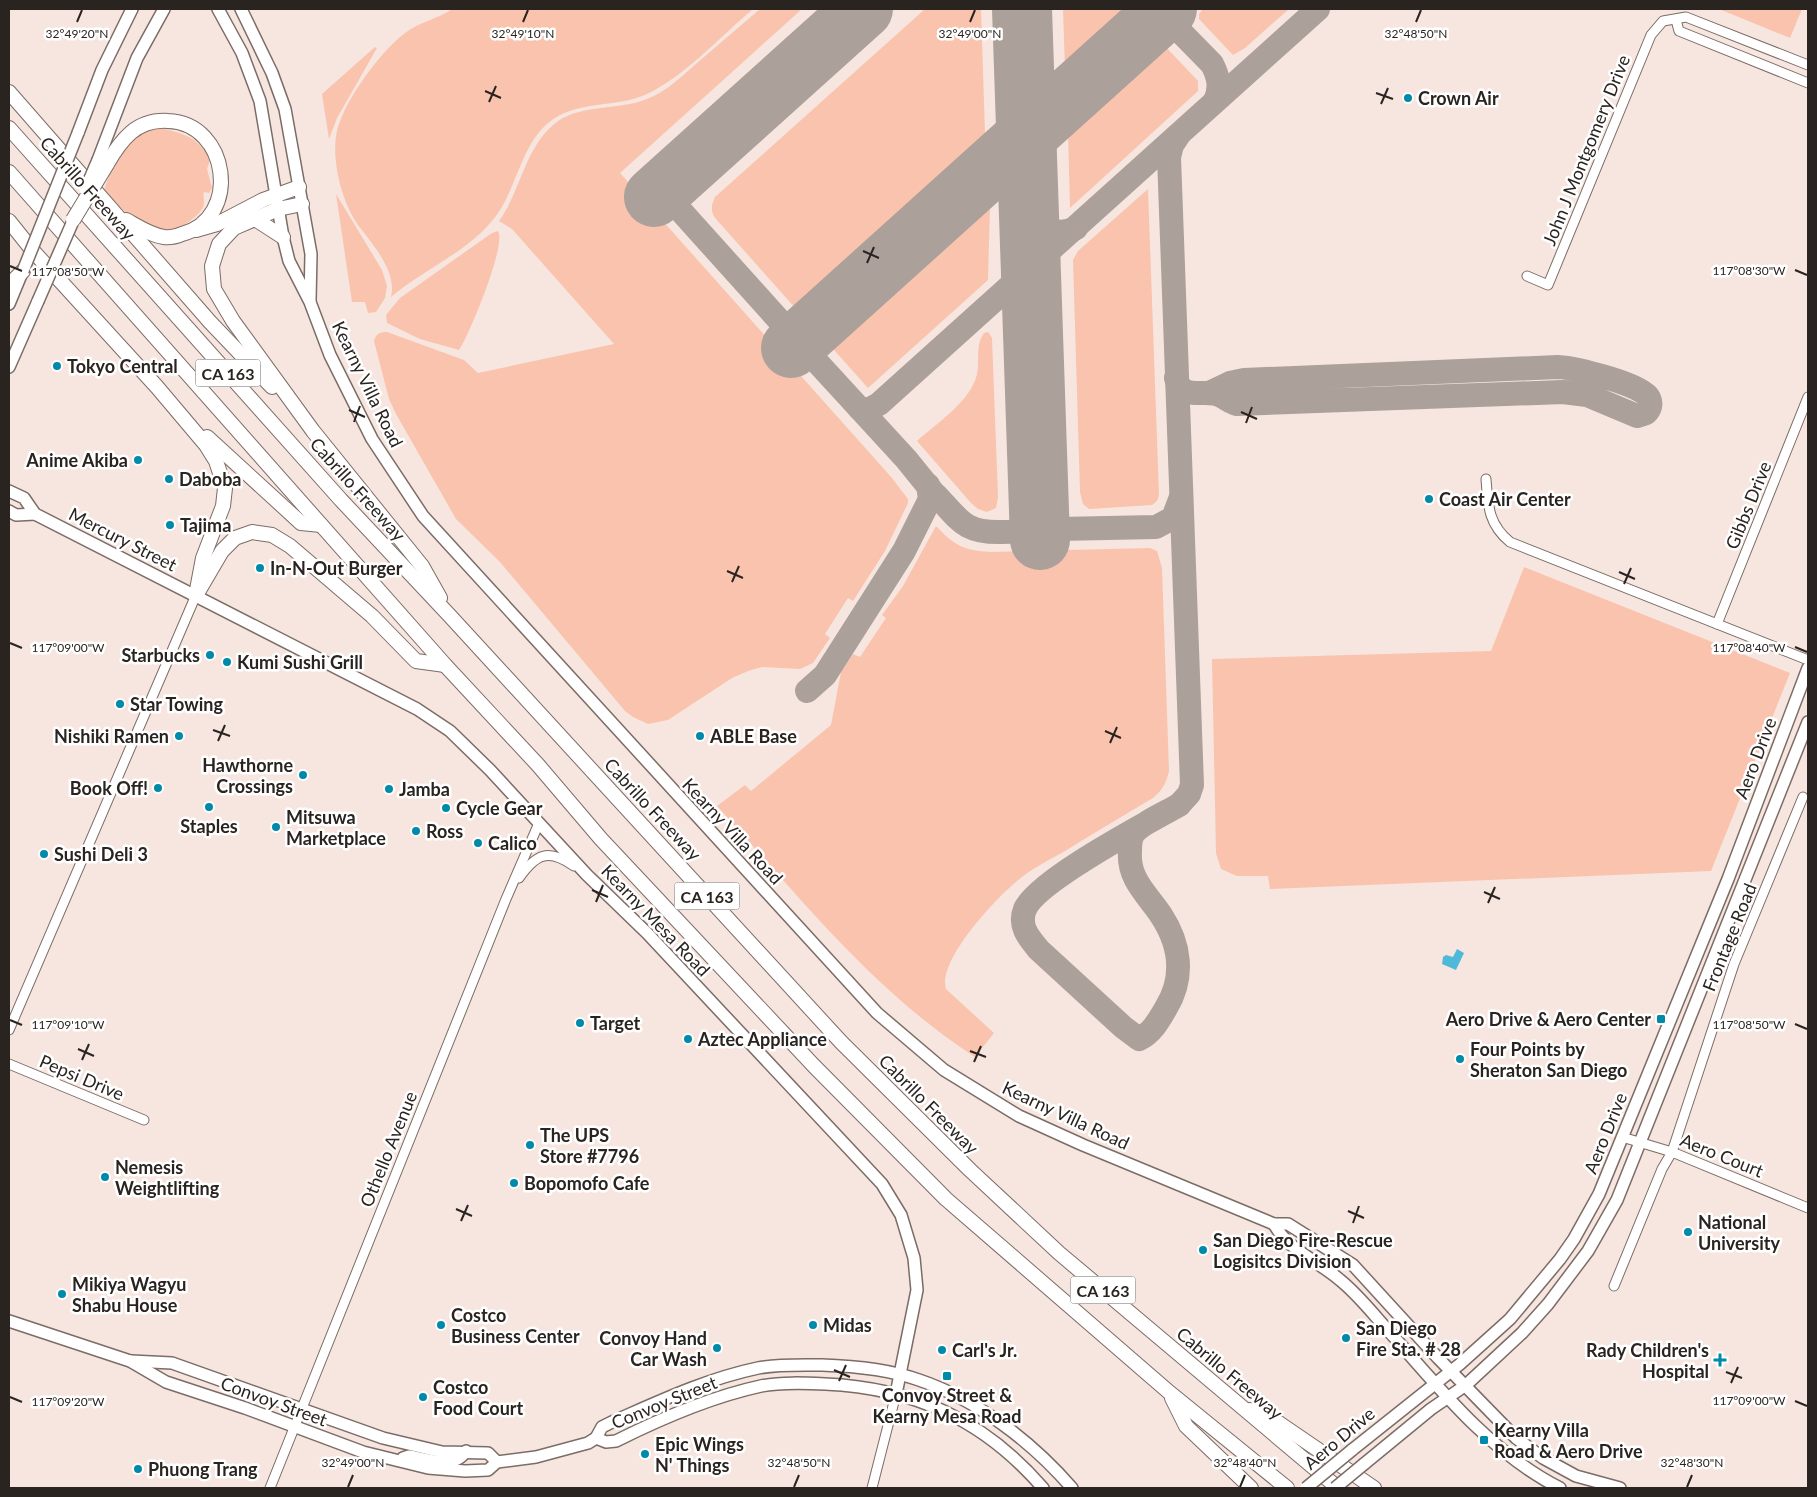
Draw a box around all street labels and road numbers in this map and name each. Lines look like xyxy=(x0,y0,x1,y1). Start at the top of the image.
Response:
street label: John J Montgomery Drive xyxy=(1538,52,1634,248)
street label: Cabrillo Freeway xyxy=(36,132,141,245)
street label: Kearny Villa Road xyxy=(328,317,408,451)
road number: CA 163 xyxy=(196,359,260,386)
street label: Cabrillo Freeway xyxy=(306,433,411,546)
street label: Gibbs Drive xyxy=(1720,458,1776,552)
street label: Mercury Street xyxy=(65,502,181,576)
street label: Aero Drive xyxy=(1729,714,1781,802)
street label: Cabrillo Freeway xyxy=(600,753,706,865)
street label: Kearny Villa Road xyxy=(678,773,788,889)
street label: Kearny Mesa Road xyxy=(597,860,715,980)
street label: Frontage Road xyxy=(1697,880,1761,994)
road number: CA 163 xyxy=(674,882,740,909)
street label: Pepsi Drive xyxy=(36,1049,128,1105)
street label: Cabrillo Freeway xyxy=(875,1050,984,1159)
street label: Kearny Villa Road xyxy=(999,1076,1133,1154)
street label: Othello Avenue xyxy=(355,1088,421,1210)
street label: Aero Drive xyxy=(1579,1089,1631,1177)
street label: Aero Court xyxy=(1677,1128,1767,1182)
road number: CA 163 xyxy=(1070,1276,1136,1304)
street label: Cabrillo Freeway xyxy=(1172,1322,1288,1424)
street label: Convoy Street xyxy=(608,1371,720,1433)
street label: Convoy Street xyxy=(218,1372,331,1431)
street label: Aero Drive xyxy=(1299,1402,1379,1474)

